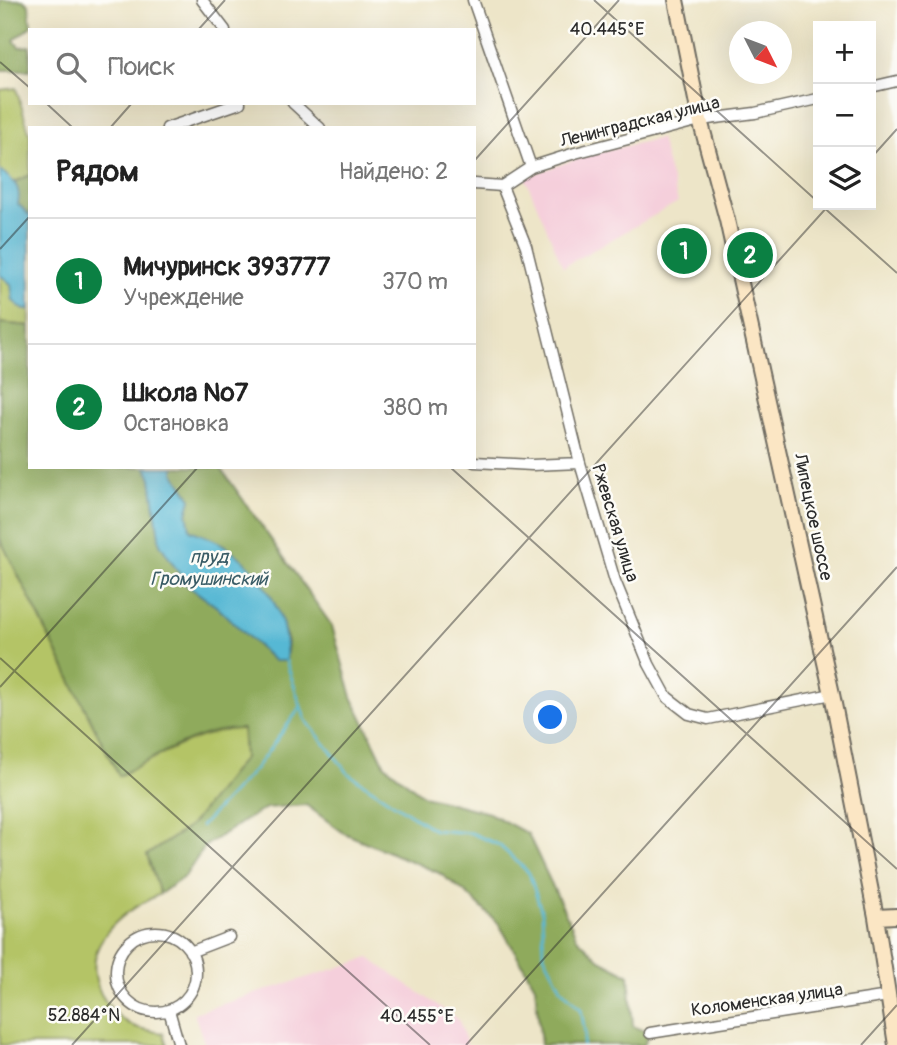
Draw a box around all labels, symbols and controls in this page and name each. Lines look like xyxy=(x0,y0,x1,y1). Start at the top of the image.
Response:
text: 40.445°E xyxy=(570,18,644,41)
north arrow xyxy=(729,21,792,84)
map controls xyxy=(813,21,876,210)
button: + xyxy=(813,21,876,84)
search box xyxy=(28,28,476,105)
icon: search xyxy=(52,48,90,86)
text: Поиск xyxy=(108,51,176,83)
button: − xyxy=(813,84,876,147)
street label: Ленинградская улица xyxy=(557,91,722,153)
button: layers xyxy=(813,147,876,210)
text: Рядом xyxy=(56,153,139,190)
text: Найдено: 2 xyxy=(339,157,448,186)
pin: 1 xyxy=(661,225,707,277)
pin: 2 xyxy=(727,229,773,281)
text: Мичуринск 393777 xyxy=(123,251,330,283)
text: 1 xyxy=(75,267,84,296)
text: 370 m xyxy=(382,267,448,296)
text: Учреждение xyxy=(123,283,244,312)
text: Школа №7 xyxy=(123,377,248,409)
text: 2 xyxy=(73,393,85,422)
text: 380 m xyxy=(382,393,448,422)
text: Остановка xyxy=(123,409,229,438)
street label: Липецкое шоссе xyxy=(788,450,838,583)
street label: Ржевская улица xyxy=(586,461,644,585)
water label: пруд Громушинский xyxy=(150,545,270,591)
your location xyxy=(533,700,567,734)
street label: Коломенская улица xyxy=(690,978,844,1022)
text: 52.884°N xyxy=(48,1004,120,1027)
text: 40.455°E xyxy=(380,1005,454,1028)

